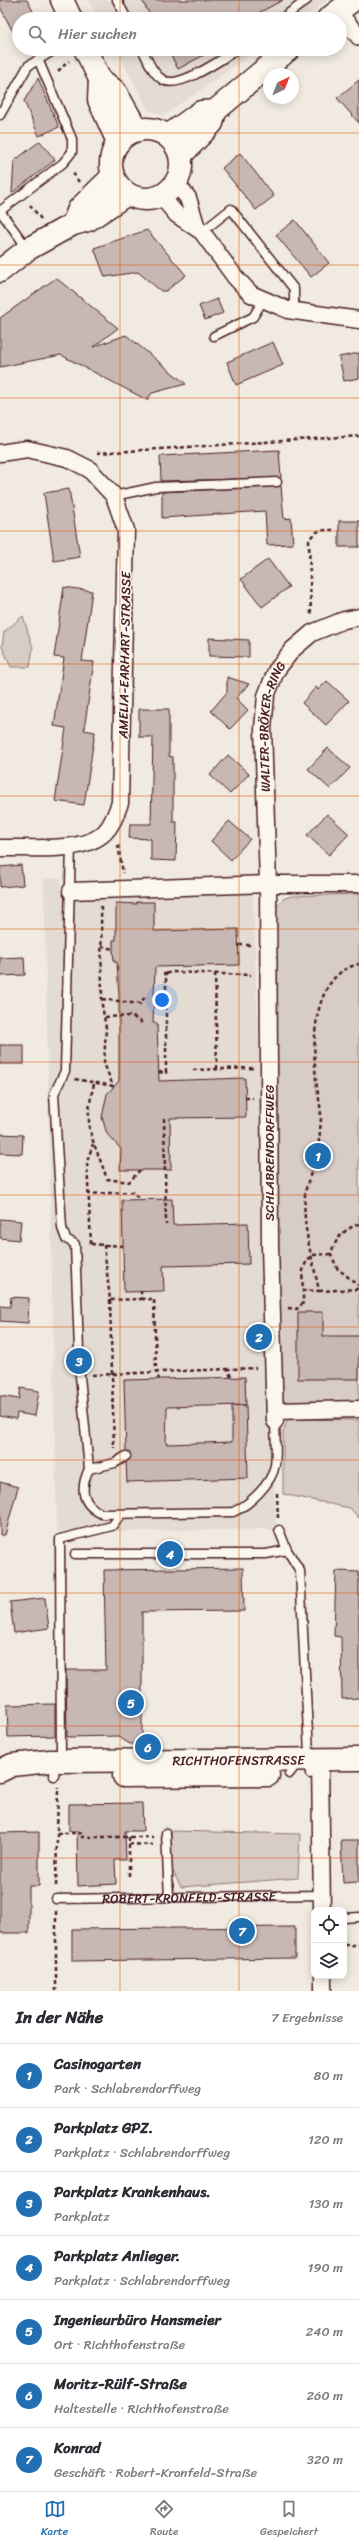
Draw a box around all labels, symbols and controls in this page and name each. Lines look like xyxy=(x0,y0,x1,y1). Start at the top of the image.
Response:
search box xyxy=(12,12,347,56)
text: Hier suchen xyxy=(58,21,137,47)
icon: search xyxy=(26,23,48,45)
north arrow xyxy=(263,68,299,104)
street label: AMELIA-EARHART-STRASSE xyxy=(112,570,137,740)
street label: WALTER-BRÖKER-RING xyxy=(252,656,292,792)
your location xyxy=(152,990,172,1010)
street label: SCHLABRENDORFFWEG xyxy=(258,1085,281,1221)
pin: 1 xyxy=(305,1141,331,1171)
pin: 2 xyxy=(246,1322,272,1352)
pin: 3 xyxy=(66,1346,92,1376)
pin: 4 xyxy=(157,1539,183,1569)
pin: 5 xyxy=(118,1688,144,1718)
pin: 6 xyxy=(135,1732,161,1762)
street label: RICHTHOFENSTRASSE xyxy=(172,1748,305,1772)
street label: ROBERT-KRONFELD-STRASSE xyxy=(102,1885,277,1910)
map controls xyxy=(311,1907,347,1979)
button: locate xyxy=(311,1907,347,1943)
pin: 7 xyxy=(229,1916,255,1946)
button: layers xyxy=(311,1943,347,1979)
text: In der Nähe xyxy=(16,2002,103,2032)
text: 7 Ergebnisse xyxy=(271,2006,343,2029)
text: Casinogarten xyxy=(54,2051,141,2077)
text: 1 xyxy=(26,2064,32,2087)
text: 80 m xyxy=(314,2064,343,2087)
text: Park · Schlabrendorffweg xyxy=(54,2077,201,2100)
text: Parkplatz GPZ. xyxy=(54,2115,153,2141)
text: 2 xyxy=(25,2128,33,2151)
text: 120 m xyxy=(308,2128,343,2151)
text: Parkplatz · Schlabrendorffweg xyxy=(54,2141,230,2164)
text: Parkplatz Krankenhaus. xyxy=(54,2179,211,2205)
text: 3 xyxy=(25,2192,33,2215)
text: 130 m xyxy=(309,2192,343,2215)
text: Parkplatz xyxy=(54,2205,110,2228)
text: Parkplatz Anlieger. xyxy=(54,2243,180,2269)
text: 4 xyxy=(25,2256,33,2279)
text: 190 m xyxy=(308,2256,343,2279)
text: Parkplatz · Schlabrendorffweg xyxy=(54,2269,230,2292)
text: Ingenieurbüro Hansmeier xyxy=(54,2307,221,2333)
text: 5 xyxy=(25,2320,33,2343)
text: 240 m xyxy=(306,2320,343,2343)
text: Ort · Richthofenstraße xyxy=(54,2333,185,2356)
text: Moritz-Rülf-Straße xyxy=(54,2371,187,2397)
text: 6 xyxy=(25,2384,33,2407)
text: 260 m xyxy=(307,2384,343,2407)
text: Haltestelle · Richthofenstraße xyxy=(54,2397,229,2420)
text: Konrad xyxy=(54,2435,100,2461)
text: 7 xyxy=(25,2448,33,2471)
text: 320 m xyxy=(307,2448,343,2471)
text: Geschäft · Robert-Kronfeld-Straße xyxy=(54,2461,257,2484)
tab: Karte xyxy=(41,2498,68,2541)
tab: Route xyxy=(150,2498,178,2541)
tab: Gespeichert xyxy=(260,2498,318,2541)

